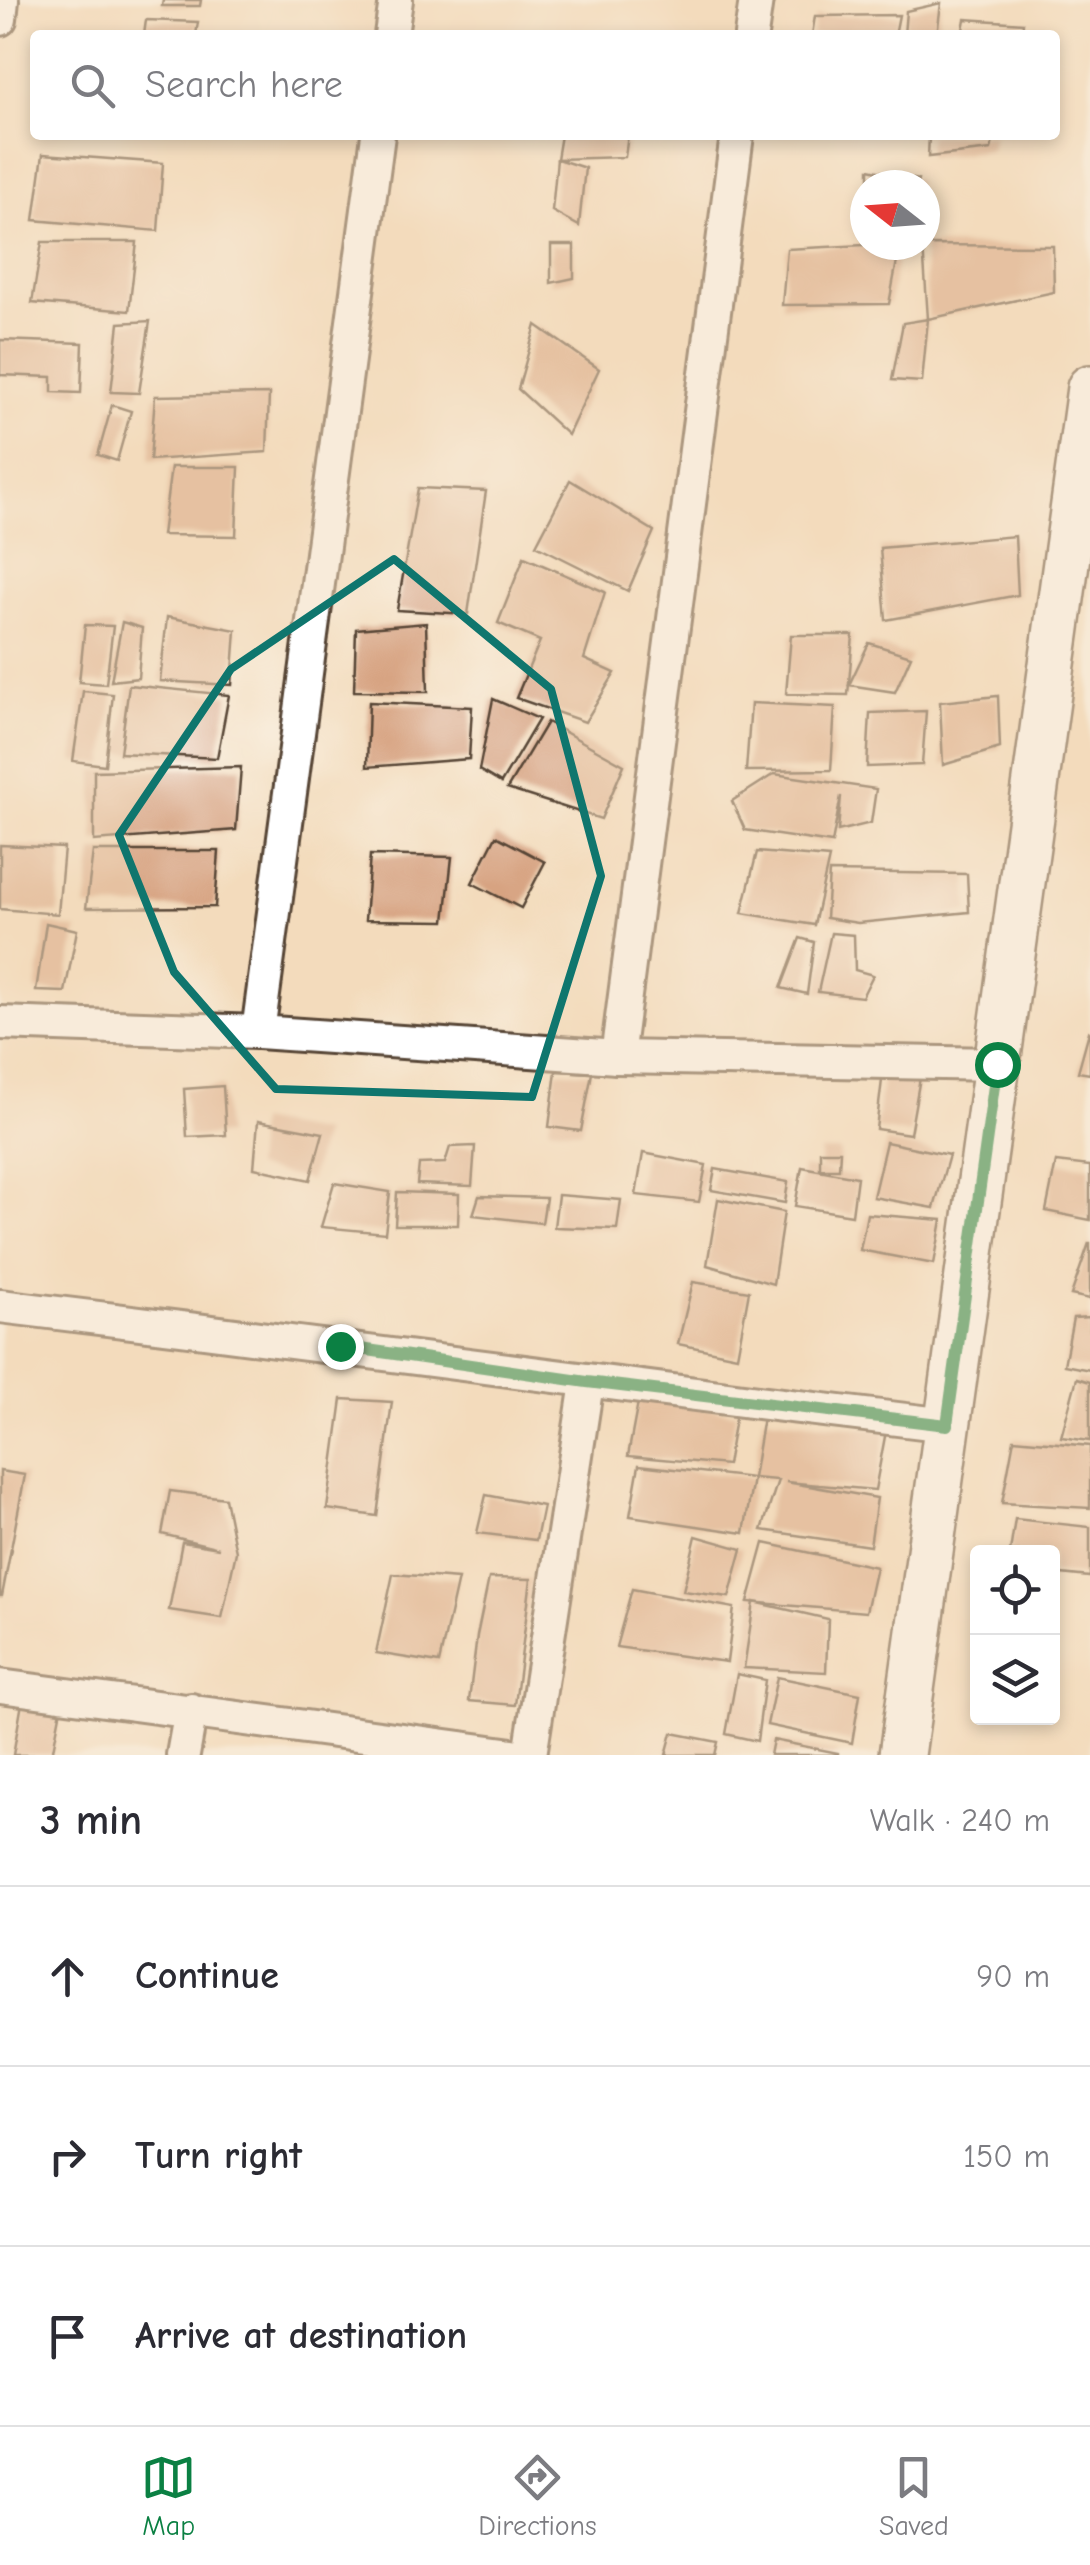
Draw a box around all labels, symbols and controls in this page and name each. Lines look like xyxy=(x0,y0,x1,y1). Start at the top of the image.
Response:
search box xyxy=(30,30,1060,140)
icon: search xyxy=(65,58,120,113)
text: Search here xyxy=(145,63,343,107)
north arrow xyxy=(850,170,940,260)
route start xyxy=(975,1042,1021,1088)
route end xyxy=(318,1324,364,1370)
map controls xyxy=(970,1545,1060,1725)
button: locate xyxy=(970,1545,1060,1635)
button: layers xyxy=(970,1635,1060,1725)
text: 3 min xyxy=(40,1796,142,1845)
text: Walk · 240 m xyxy=(870,1802,1050,1839)
icon: ahead xyxy=(40,1949,95,2004)
text: Continue xyxy=(135,1954,279,1998)
text: 90 m xyxy=(976,1958,1050,1995)
icon: right xyxy=(40,2129,95,2184)
text: Turn right xyxy=(135,2134,302,2178)
text: 150 m xyxy=(963,2138,1050,2175)
icon: arrive xyxy=(40,2309,95,2364)
text: Arrive at destination xyxy=(135,2314,467,2358)
tab: Map xyxy=(141,2450,196,2542)
tab: Directions xyxy=(478,2450,597,2542)
tab: Saved xyxy=(879,2450,949,2542)

